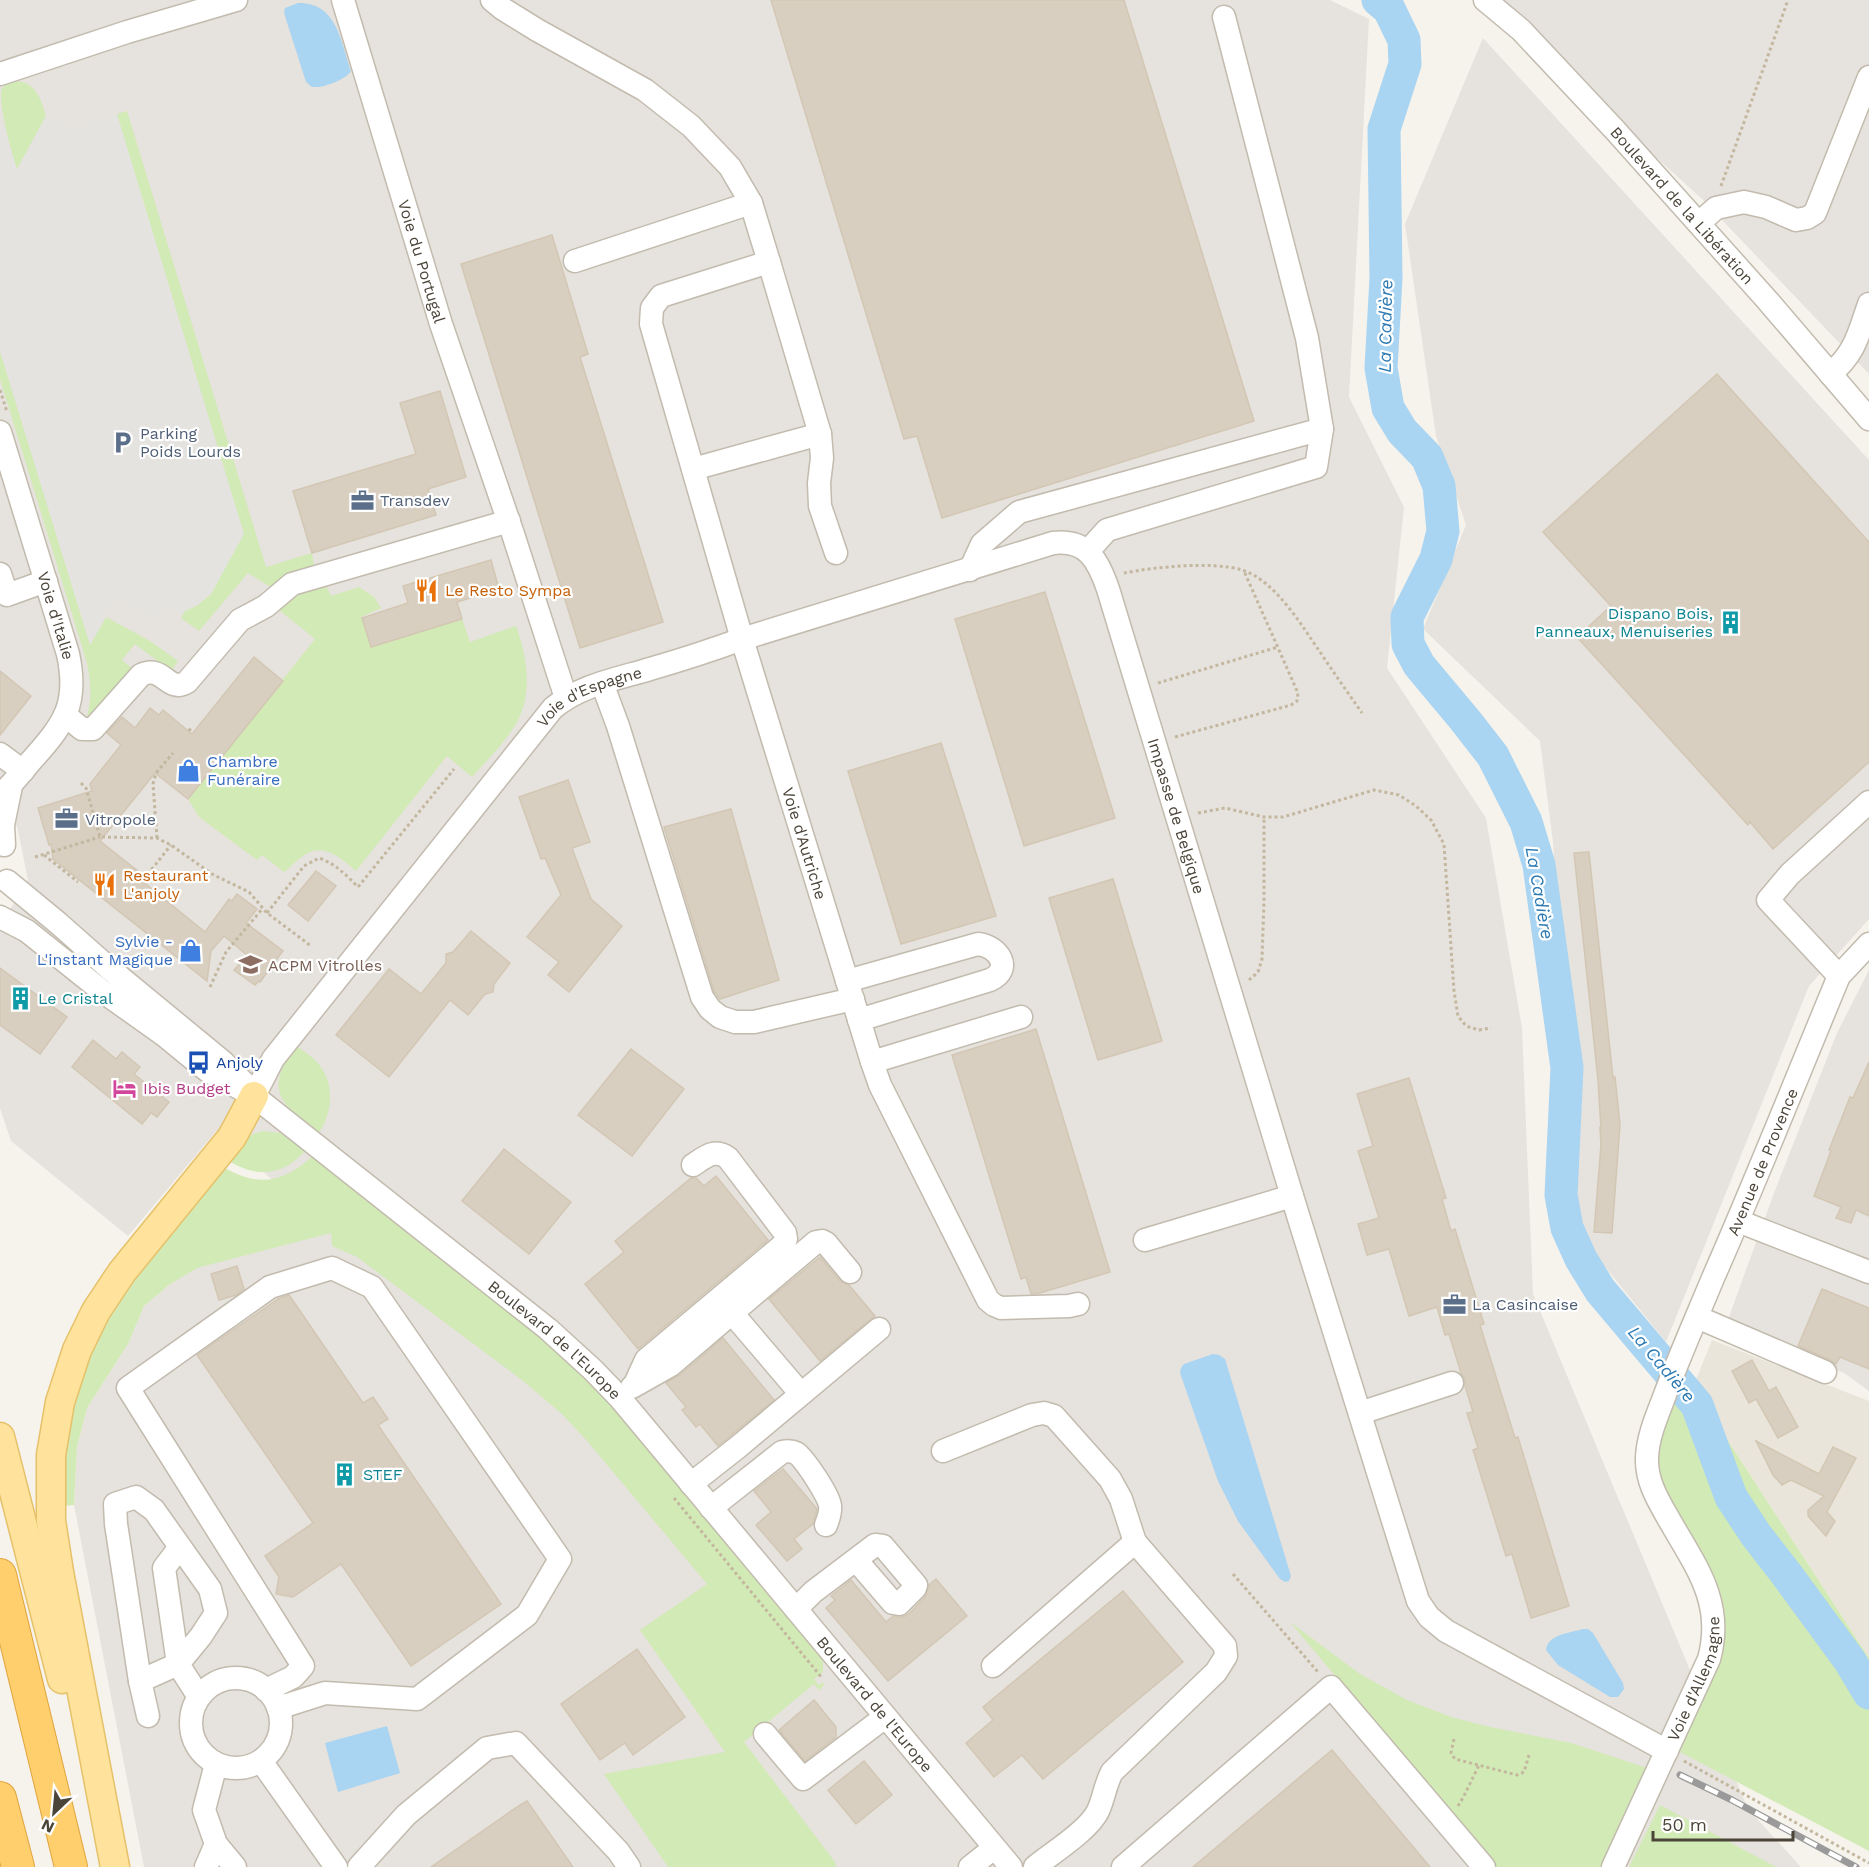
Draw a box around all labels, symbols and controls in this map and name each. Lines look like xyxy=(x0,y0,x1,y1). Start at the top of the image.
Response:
street label: Boulevard de la Libération xyxy=(1607,122,1758,288)
street label: Voie du Portugal xyxy=(394,197,450,325)
water label: La Cadière xyxy=(1374,279,1396,373)
place label: Parking Poids Lourds xyxy=(140,424,241,461)
parking icon: Parking Poids Lourds xyxy=(109,429,135,455)
office icon: Transdev xyxy=(349,487,375,513)
place label: Transdev xyxy=(380,491,450,510)
street label: Voie d'Italie xyxy=(34,569,78,661)
restaurant icon: Le Resto Sympa xyxy=(414,577,440,603)
place label: Le Resto Sympa xyxy=(445,581,571,600)
place label: Dispano Bois, Panneaux, Menuiseries xyxy=(1535,604,1713,641)
building icon: Dispano Bois, Panneaux, Menuiseries xyxy=(1718,609,1744,635)
street label: Voie d'Espagne xyxy=(532,662,644,731)
street label: Impasse de Belgique xyxy=(1144,736,1209,896)
place label: Chambre Funéraire xyxy=(207,752,280,789)
shop icon: Chambre Funéraire xyxy=(176,757,202,783)
street label: Voie d'Autriche xyxy=(779,785,831,902)
office icon: Vitropole xyxy=(54,806,80,832)
place label: Vitropole xyxy=(85,810,156,829)
water label: La Cadière xyxy=(1522,845,1558,941)
place label: Restaurant L'anjoly xyxy=(123,866,209,903)
restaurant icon: Restaurant L'anjoly xyxy=(92,871,118,897)
place label: Sylvie - L'instant Magique xyxy=(37,932,173,969)
shop icon: Sylvie - L'instant Magique xyxy=(178,937,204,963)
school or university icon: ACPM Vitrolles xyxy=(237,952,263,978)
place label: ACPM Vitrolles xyxy=(268,956,382,975)
building icon: Le Cristal xyxy=(7,985,33,1011)
place label: Le Cristal xyxy=(38,989,113,1008)
bus stop icon: Anjoly xyxy=(185,1049,211,1075)
place label: Anjoly xyxy=(216,1053,264,1072)
hotel icon: Ibis Budget xyxy=(112,1075,138,1101)
place label: Ibis Budget xyxy=(143,1079,231,1098)
street label: Avenue de Provence xyxy=(1723,1085,1801,1238)
street label: Boulevard de l'Europe xyxy=(485,1276,625,1403)
office icon: La Casincaise xyxy=(1441,1291,1467,1317)
place label: La Casincaise xyxy=(1472,1295,1578,1314)
water label: La Cadière xyxy=(1624,1321,1700,1407)
building icon: STEF xyxy=(332,1461,358,1487)
place label: STEF xyxy=(363,1465,403,1484)
street label: Voie d'Allemagne xyxy=(1663,1616,1723,1744)
street label: Boulevard de l'Europe xyxy=(813,1632,937,1776)
north arrow xyxy=(24,1783,84,1843)
scale bar xyxy=(1653,1804,1792,1842)
text: 50 m xyxy=(1662,1814,1707,1835)
text: N xyxy=(38,1815,57,1837)

